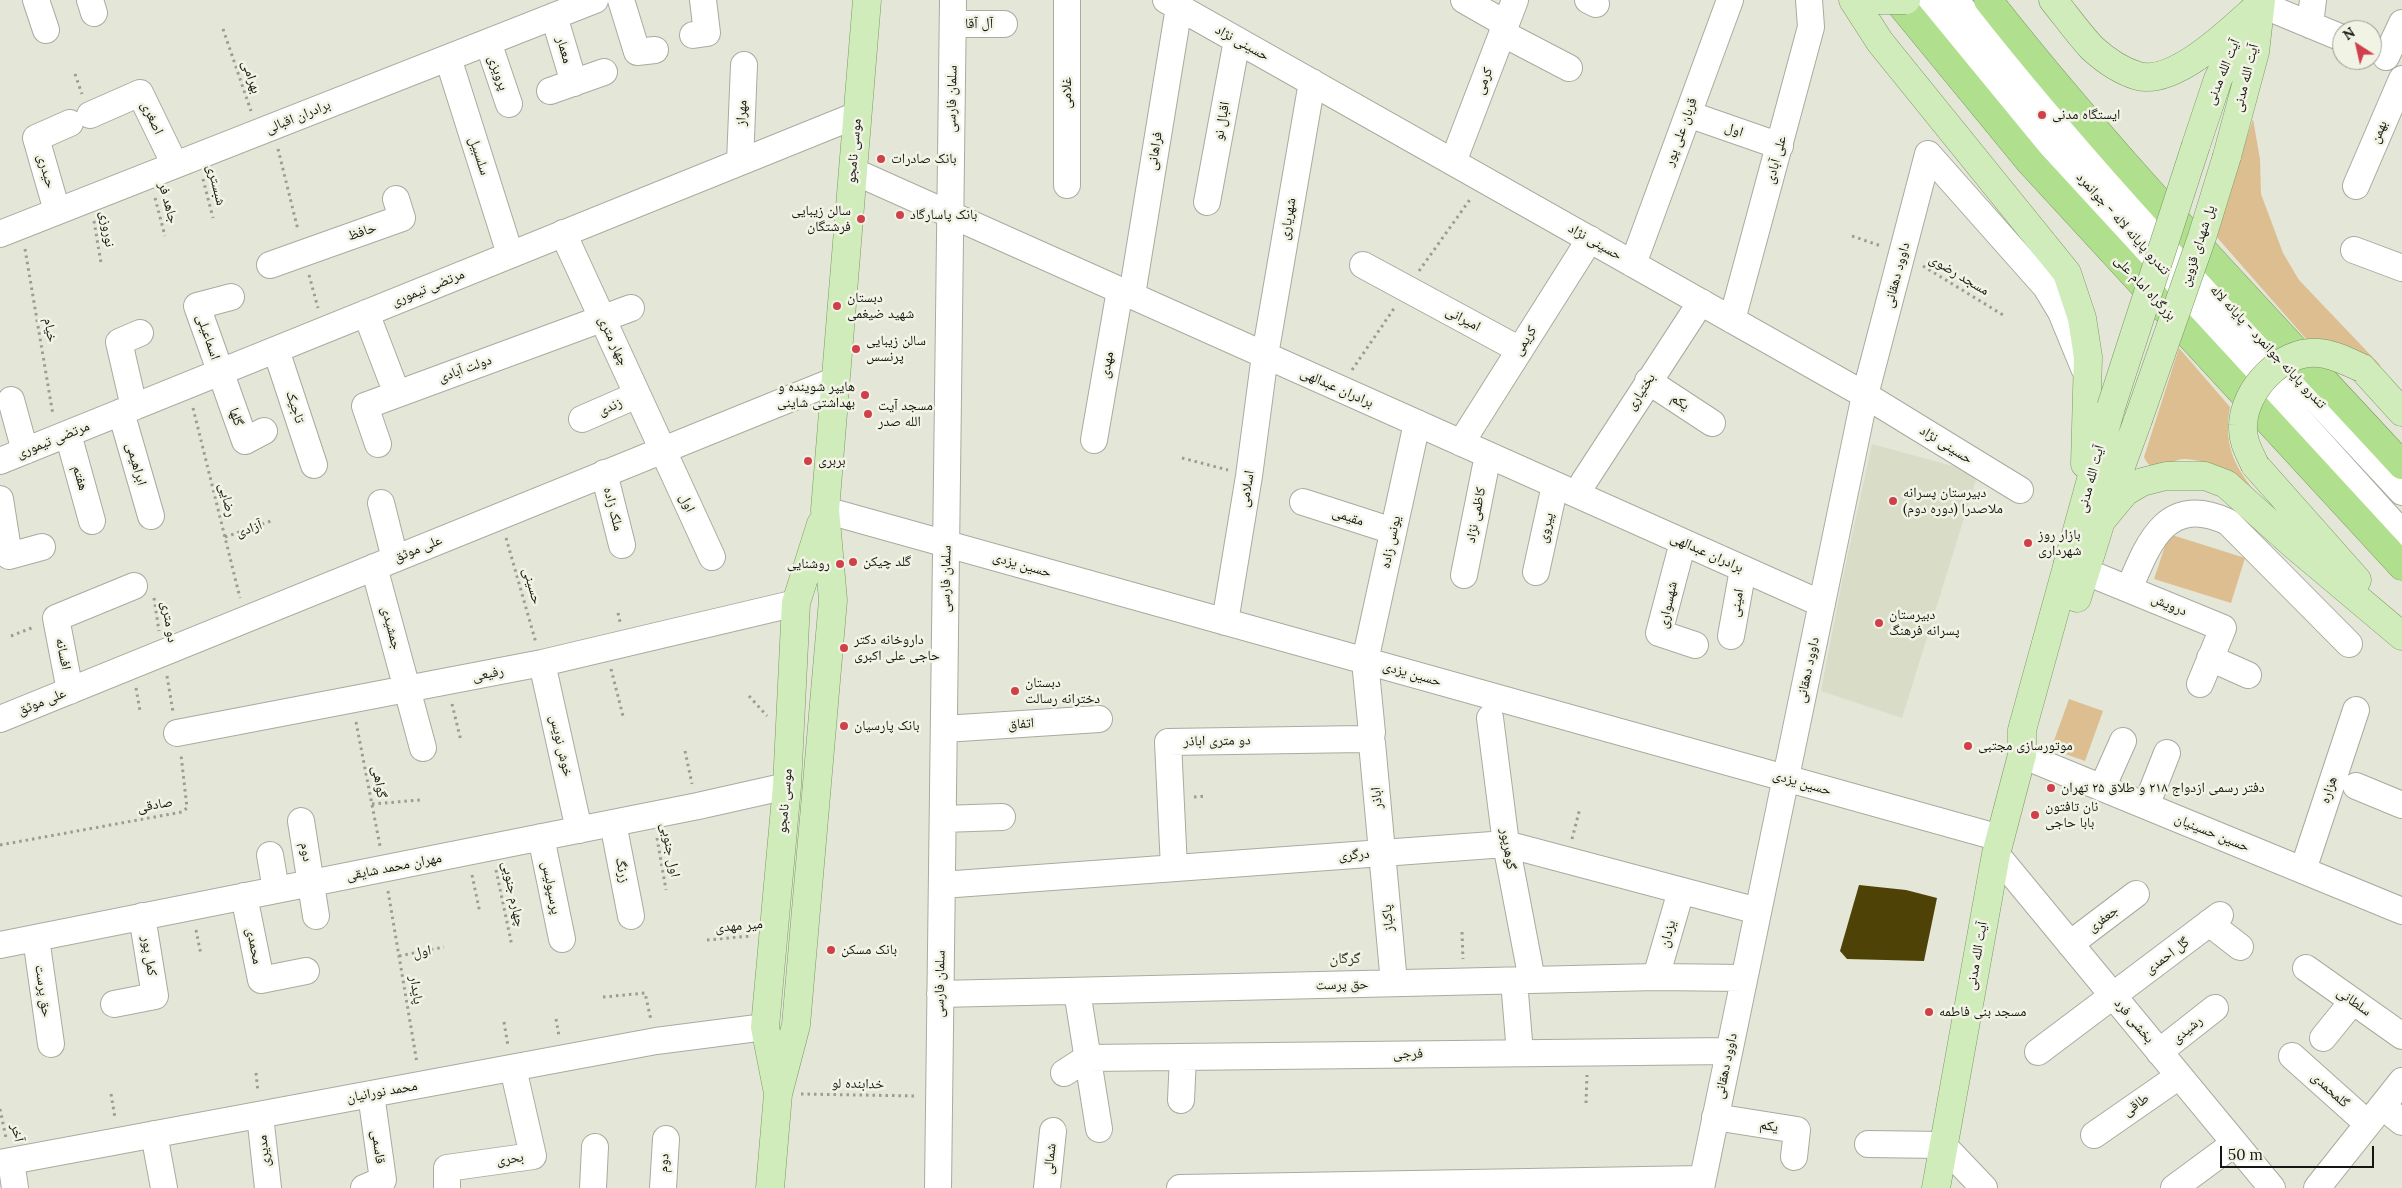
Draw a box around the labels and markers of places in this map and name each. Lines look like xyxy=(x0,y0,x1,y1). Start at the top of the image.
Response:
place label: ایستگاه مدنی xyxy=(2052,107,2120,123)
marker: ایستگاه مدنی xyxy=(2036,109,2048,121)
place label: بانک صادرات xyxy=(891,151,957,167)
marker: بانک صادرات xyxy=(875,153,887,165)
place label: سالن زیبایی فرشتگان xyxy=(791,203,851,236)
place label: بانک پاسارگاد xyxy=(910,207,977,223)
marker: بانک پاسارگاد xyxy=(894,209,906,221)
marker: سالن زیبایی فرشتگان xyxy=(855,213,867,225)
place label: دبستان شهید ضیغمی xyxy=(847,290,914,322)
marker: دبستان شهید ضیغمی xyxy=(831,300,843,312)
place label: سالن زيبايى پرنسس xyxy=(866,333,926,366)
marker: سالن زيبايى پرنسس xyxy=(850,343,862,355)
place label: هایپر شوینده و بهداشتی شاینی xyxy=(777,379,855,412)
marker: هایپر شوینده و بهداشتی شاینی xyxy=(859,389,871,401)
place label: مسجد آیت الله صدر xyxy=(878,398,933,431)
marker: مسجد آیت الله صدر xyxy=(862,408,874,420)
place label: بربری xyxy=(818,453,846,469)
marker: بربری xyxy=(802,455,814,467)
place label: دبيرستان پسرانه ملاصدرا (دوره دوم) xyxy=(1903,485,2003,518)
marker: دبيرستان پسرانه ملاصدرا (دوره دوم) xyxy=(1887,495,1899,507)
place label: بازار روز شهرداری xyxy=(2038,527,2081,560)
marker: بازار روز شهرداری xyxy=(2022,537,2034,549)
place label: گلد چیکن xyxy=(863,554,911,570)
place label: روشنایی xyxy=(787,556,830,572)
marker: گلد چیکن xyxy=(847,556,859,568)
marker: روشنایی xyxy=(834,558,846,570)
place label: دبیرستان پسرانه فرهنگ xyxy=(1889,607,1960,640)
marker: دبیرستان پسرانه فرهنگ xyxy=(1873,617,1885,629)
place label: داروخانه دکتر حاجی علی اکبری xyxy=(854,632,940,664)
marker: داروخانه دکتر حاجی علی اکبری xyxy=(838,642,850,654)
place label: دبستان دخترانه رسالت xyxy=(1025,675,1100,708)
marker: دبستان دخترانه رسالت xyxy=(1009,685,1021,697)
place label: بانک پارسیان xyxy=(854,718,920,734)
marker: بانک پارسیان xyxy=(838,720,850,732)
place label: موتورسازی مجتبی xyxy=(1978,738,2073,754)
marker: موتورسازی مجتبی xyxy=(1962,740,1974,752)
place label: دفتر رسمی ازدواج ۲۱۸ و طلاق ۲۵ تهران xyxy=(2061,780,2265,796)
marker: دفتر رسمی ازدواج ۲۱۸ و طلاق ۲۵ تهران xyxy=(2045,782,2057,794)
place label: نان تافتون بابا حاجی xyxy=(2045,799,2098,832)
marker: نان تافتون بابا حاجی xyxy=(2029,809,2041,821)
place label: بانک مسکن xyxy=(841,942,897,958)
marker: بانک مسکن xyxy=(825,944,837,956)
place label: مسجد بنی فاطمه xyxy=(1939,1004,2026,1020)
marker: مسجد بنی فاطمه xyxy=(1923,1006,1935,1018)

